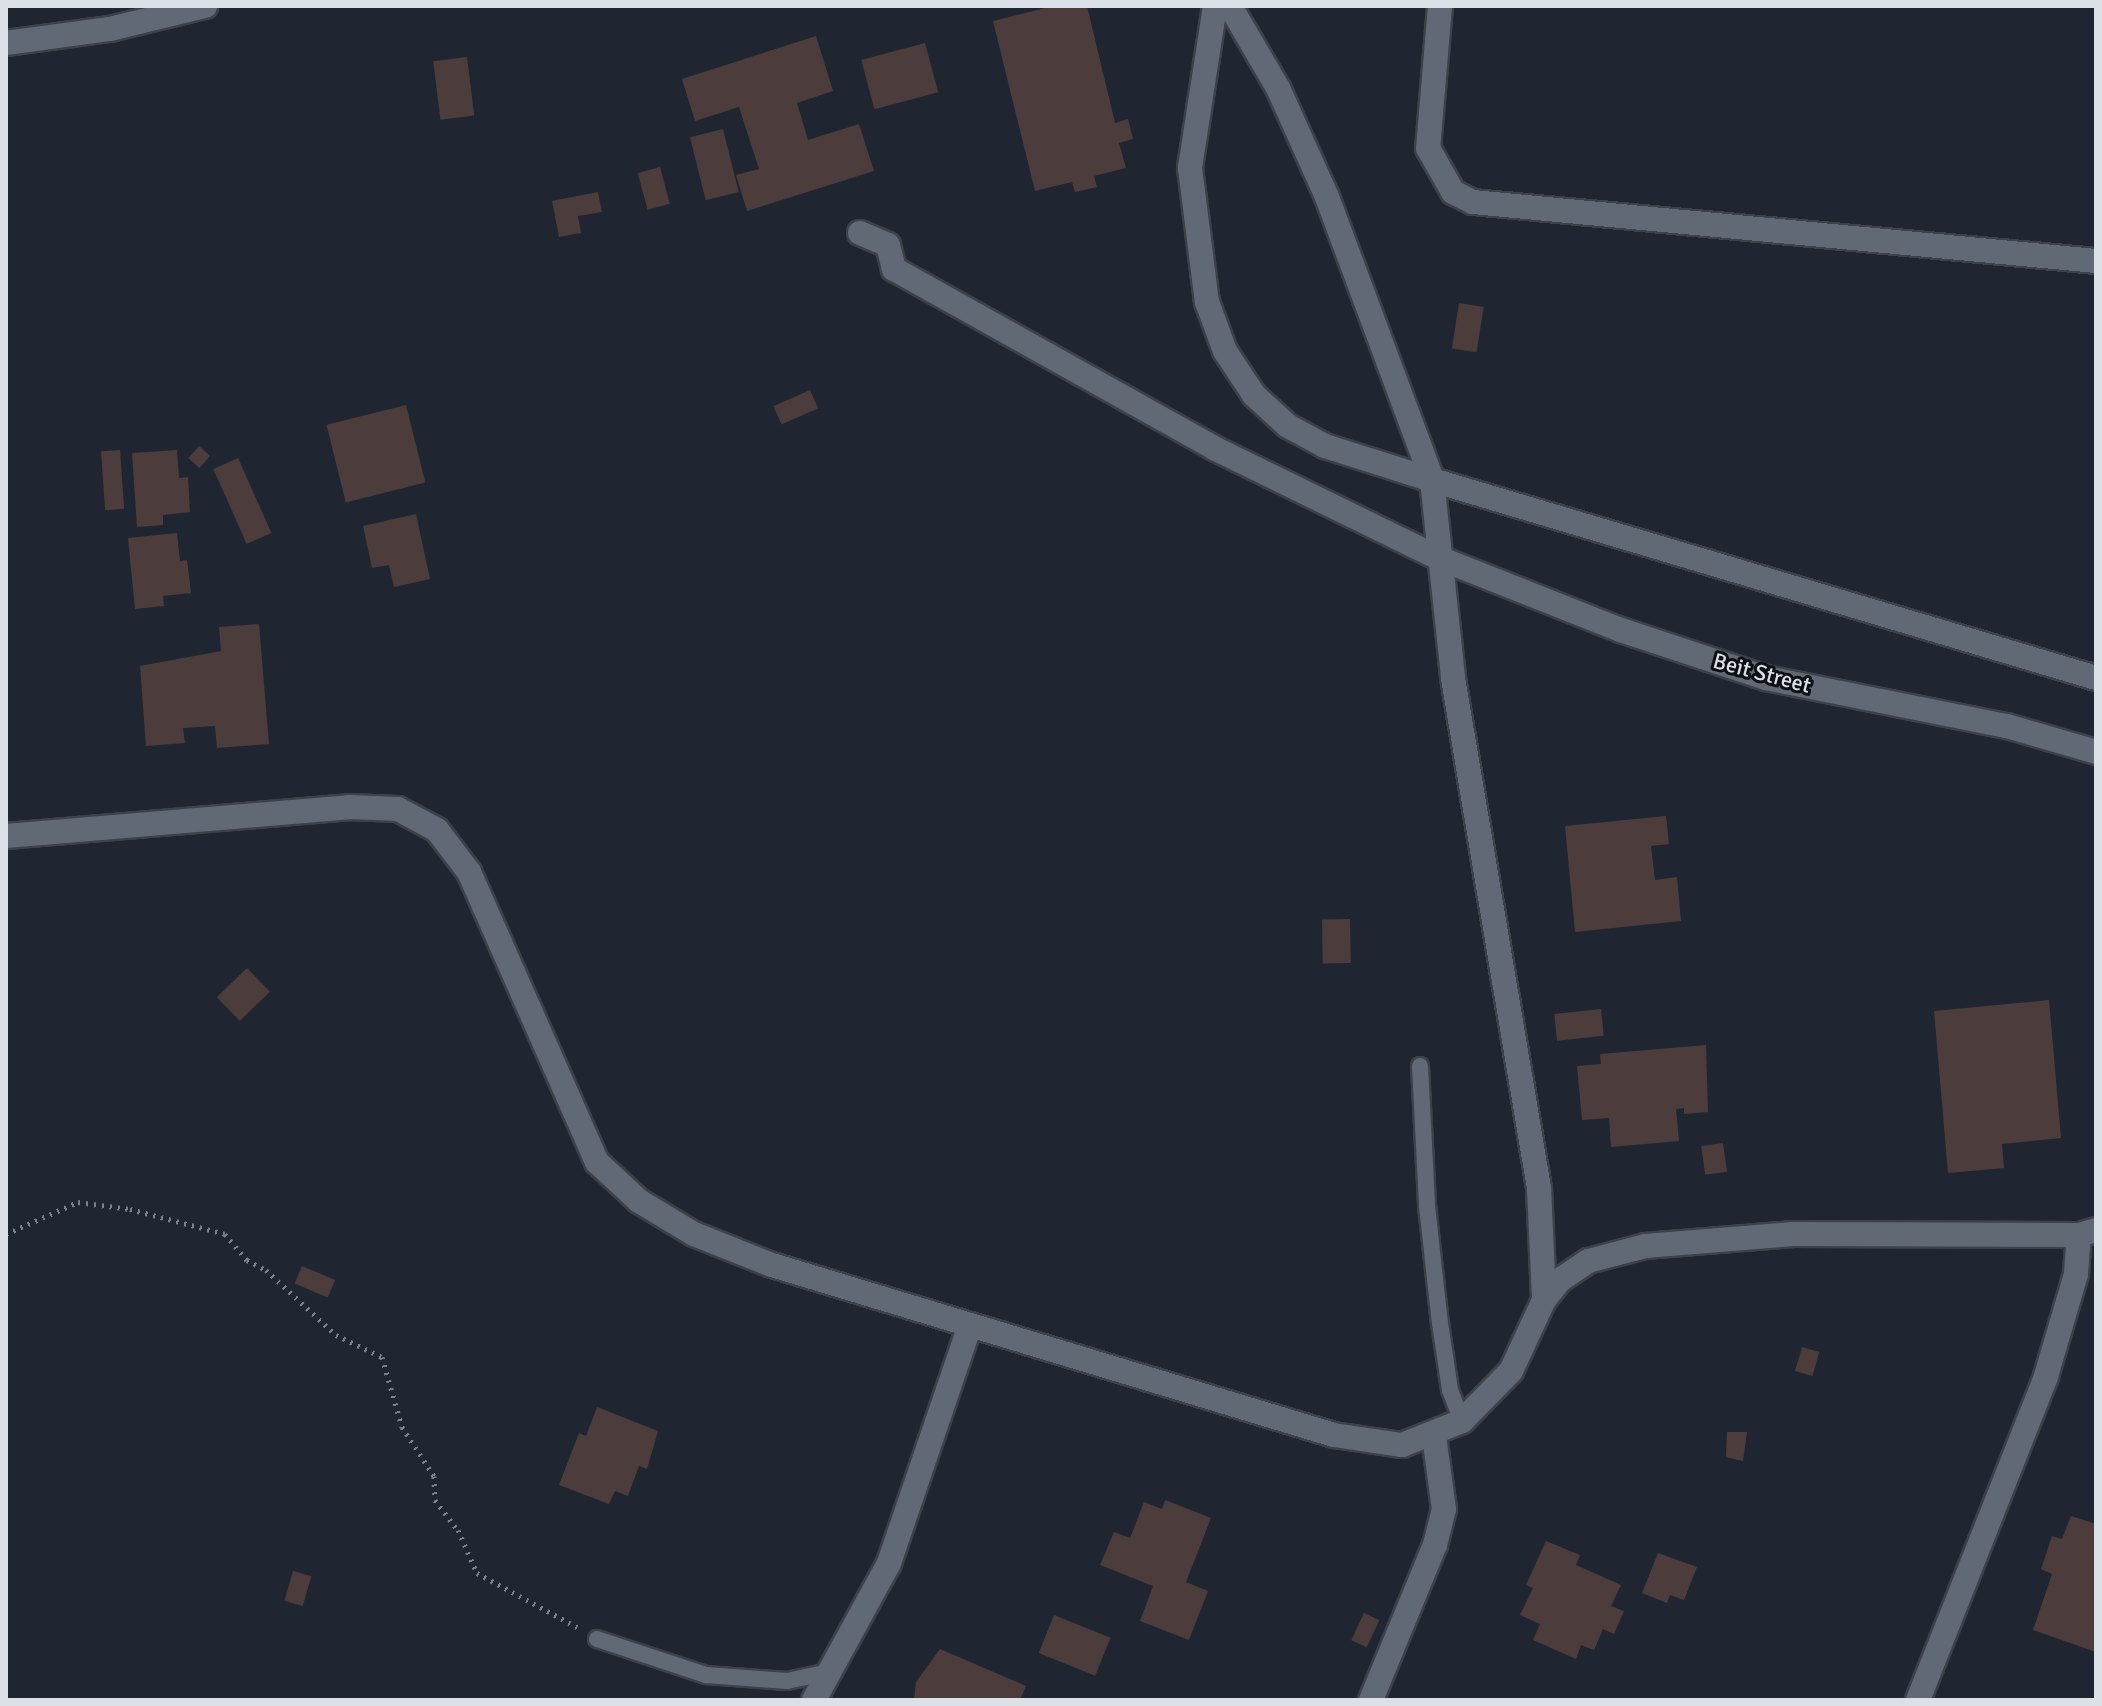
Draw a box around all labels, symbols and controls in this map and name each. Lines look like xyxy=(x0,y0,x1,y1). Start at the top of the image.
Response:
street label: Beit Street xyxy=(1710,647,1814,699)

